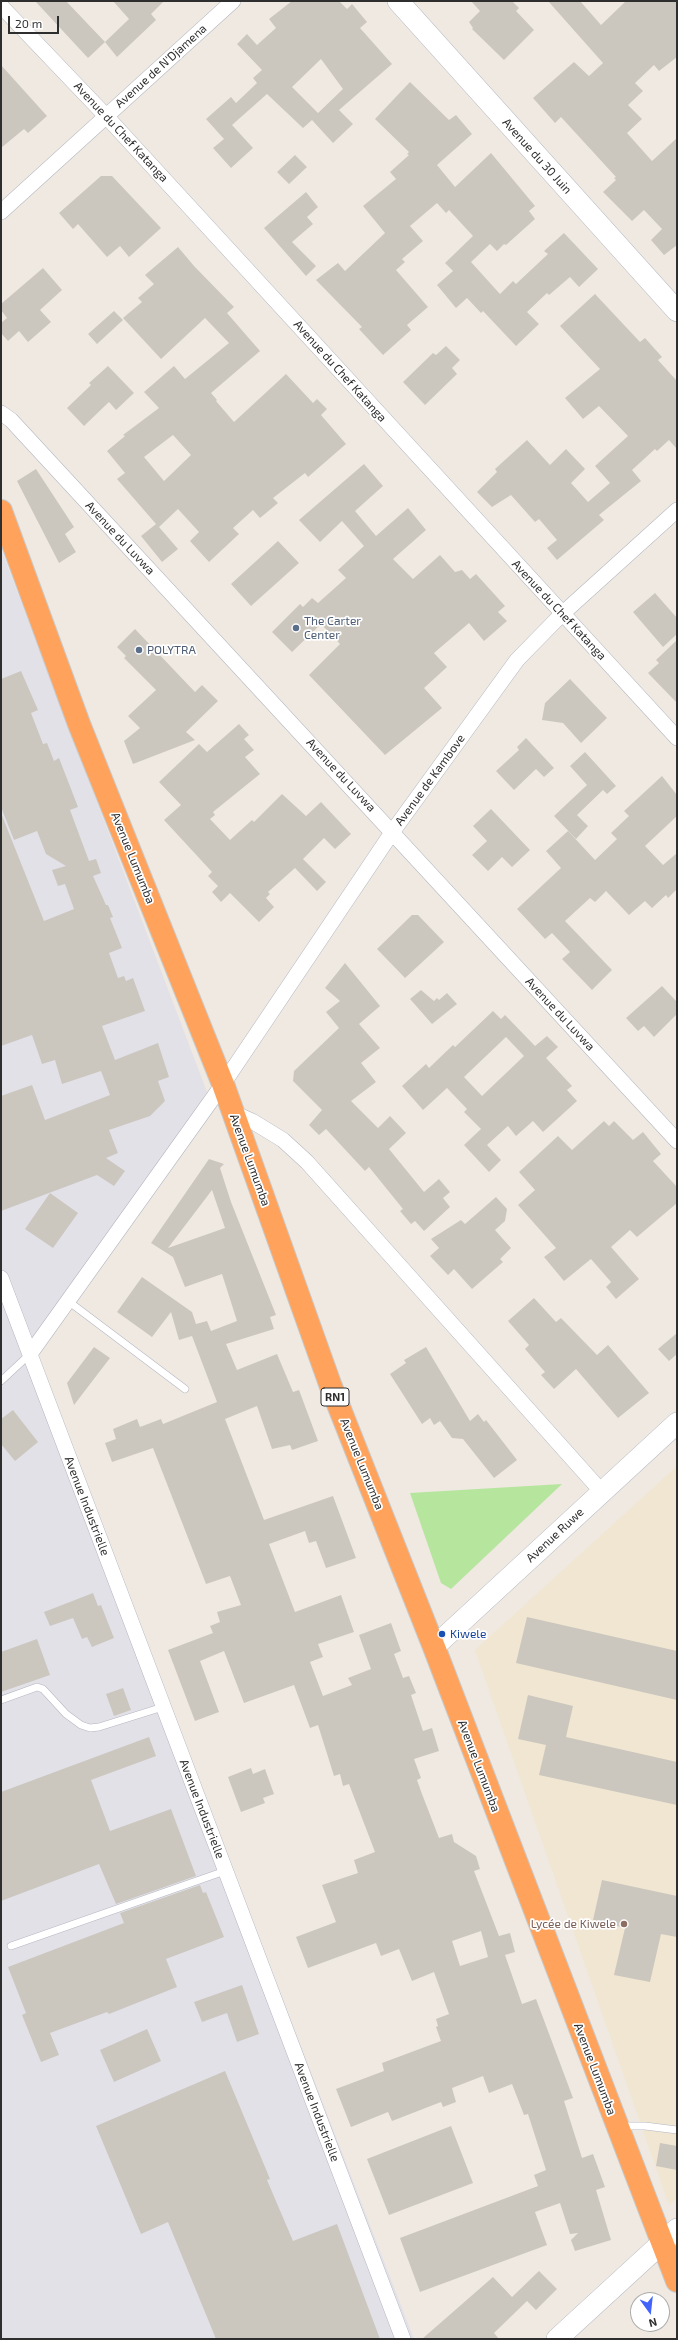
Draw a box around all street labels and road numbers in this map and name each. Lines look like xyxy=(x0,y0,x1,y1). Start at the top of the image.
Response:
street label: Avenue de N'Djamena xyxy=(112,21,210,111)
street label: Avenue du Chef Katanga xyxy=(71,79,171,185)
street label: Avenue du 30 Juin xyxy=(499,115,575,197)
street label: Avenue du Chef Katanga xyxy=(291,317,389,425)
street label: Avenue du Luvwa xyxy=(82,498,158,578)
street label: Avenue du Chef Katanga xyxy=(509,557,609,663)
street label: Avenue de Kambove xyxy=(392,732,468,828)
street label: Avenue du Luvwa xyxy=(303,735,379,815)
street label: Avenue Lumumba xyxy=(108,810,158,906)
street label: Avenue du Luvwa xyxy=(522,974,598,1054)
street label: Avenue Lumumba xyxy=(227,1112,273,1208)
road number: RN1 xyxy=(321,1388,349,1406)
street label: Avenue Lumumba xyxy=(337,1416,387,1512)
street label: Avenue Industrielle xyxy=(61,1454,113,1558)
street label: Avenue Ruwe xyxy=(523,1505,587,1565)
street label: Avenue Lumumba xyxy=(455,1718,503,1814)
street label: Avenue Industrielle xyxy=(176,1757,228,1861)
street label: Avenue Lumumba xyxy=(571,2021,619,2117)
street label: Avenue Industrielle xyxy=(291,2060,343,2164)

